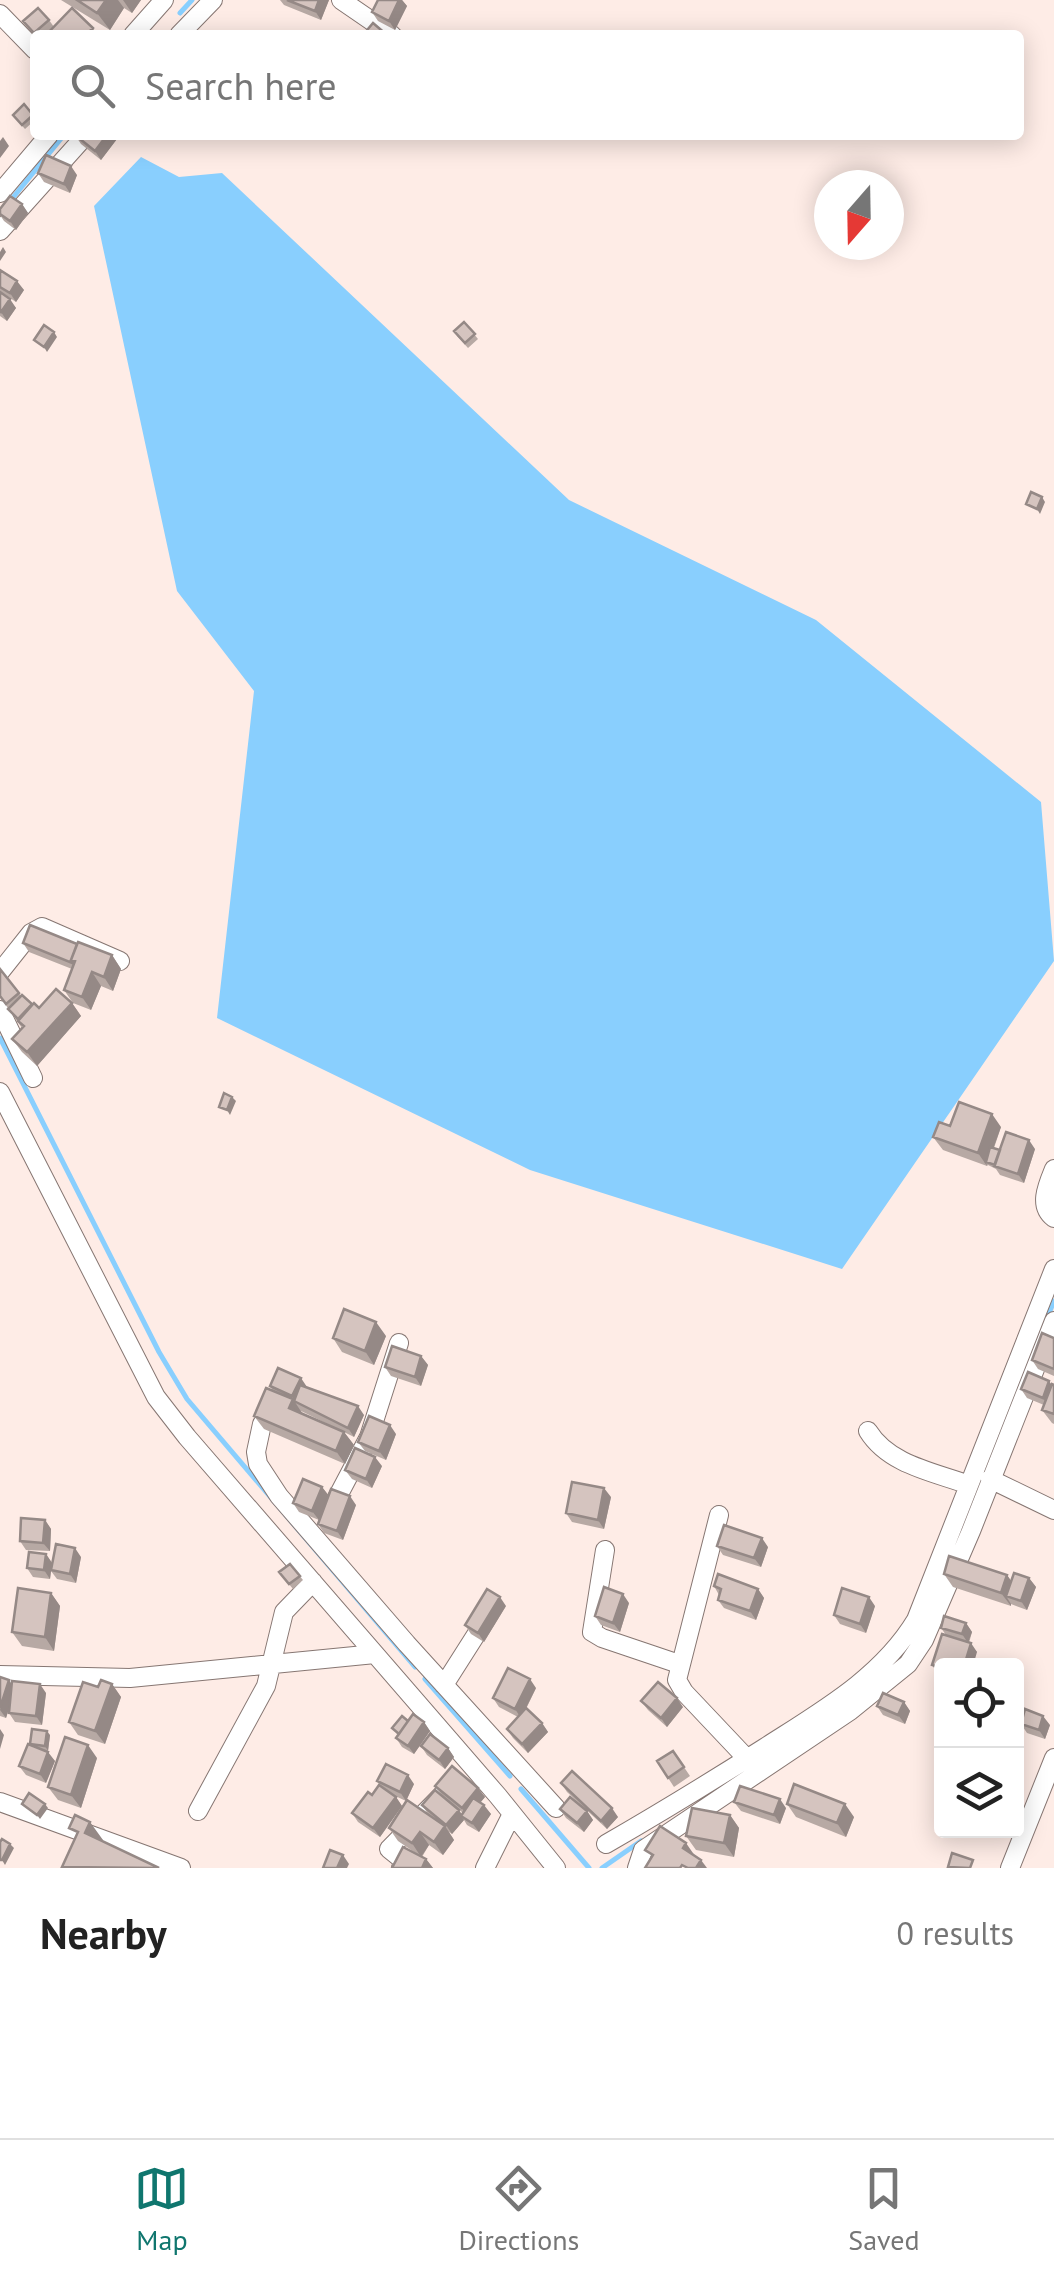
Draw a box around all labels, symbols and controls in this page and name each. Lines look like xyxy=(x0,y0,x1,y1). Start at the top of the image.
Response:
search box xyxy=(30,30,1024,140)
icon: search xyxy=(65,58,120,113)
text: Search here xyxy=(145,61,337,110)
north arrow xyxy=(814,170,904,260)
map controls xyxy=(934,1658,1024,1838)
button: locate xyxy=(934,1658,1024,1748)
button: layers xyxy=(934,1748,1024,1838)
text: Nearby xyxy=(40,1906,167,1961)
text: 0 results xyxy=(896,1912,1014,1954)
tab: Map xyxy=(134,2161,189,2258)
tab: Directions xyxy=(458,2161,579,2258)
tab: Saved xyxy=(848,2161,920,2258)

